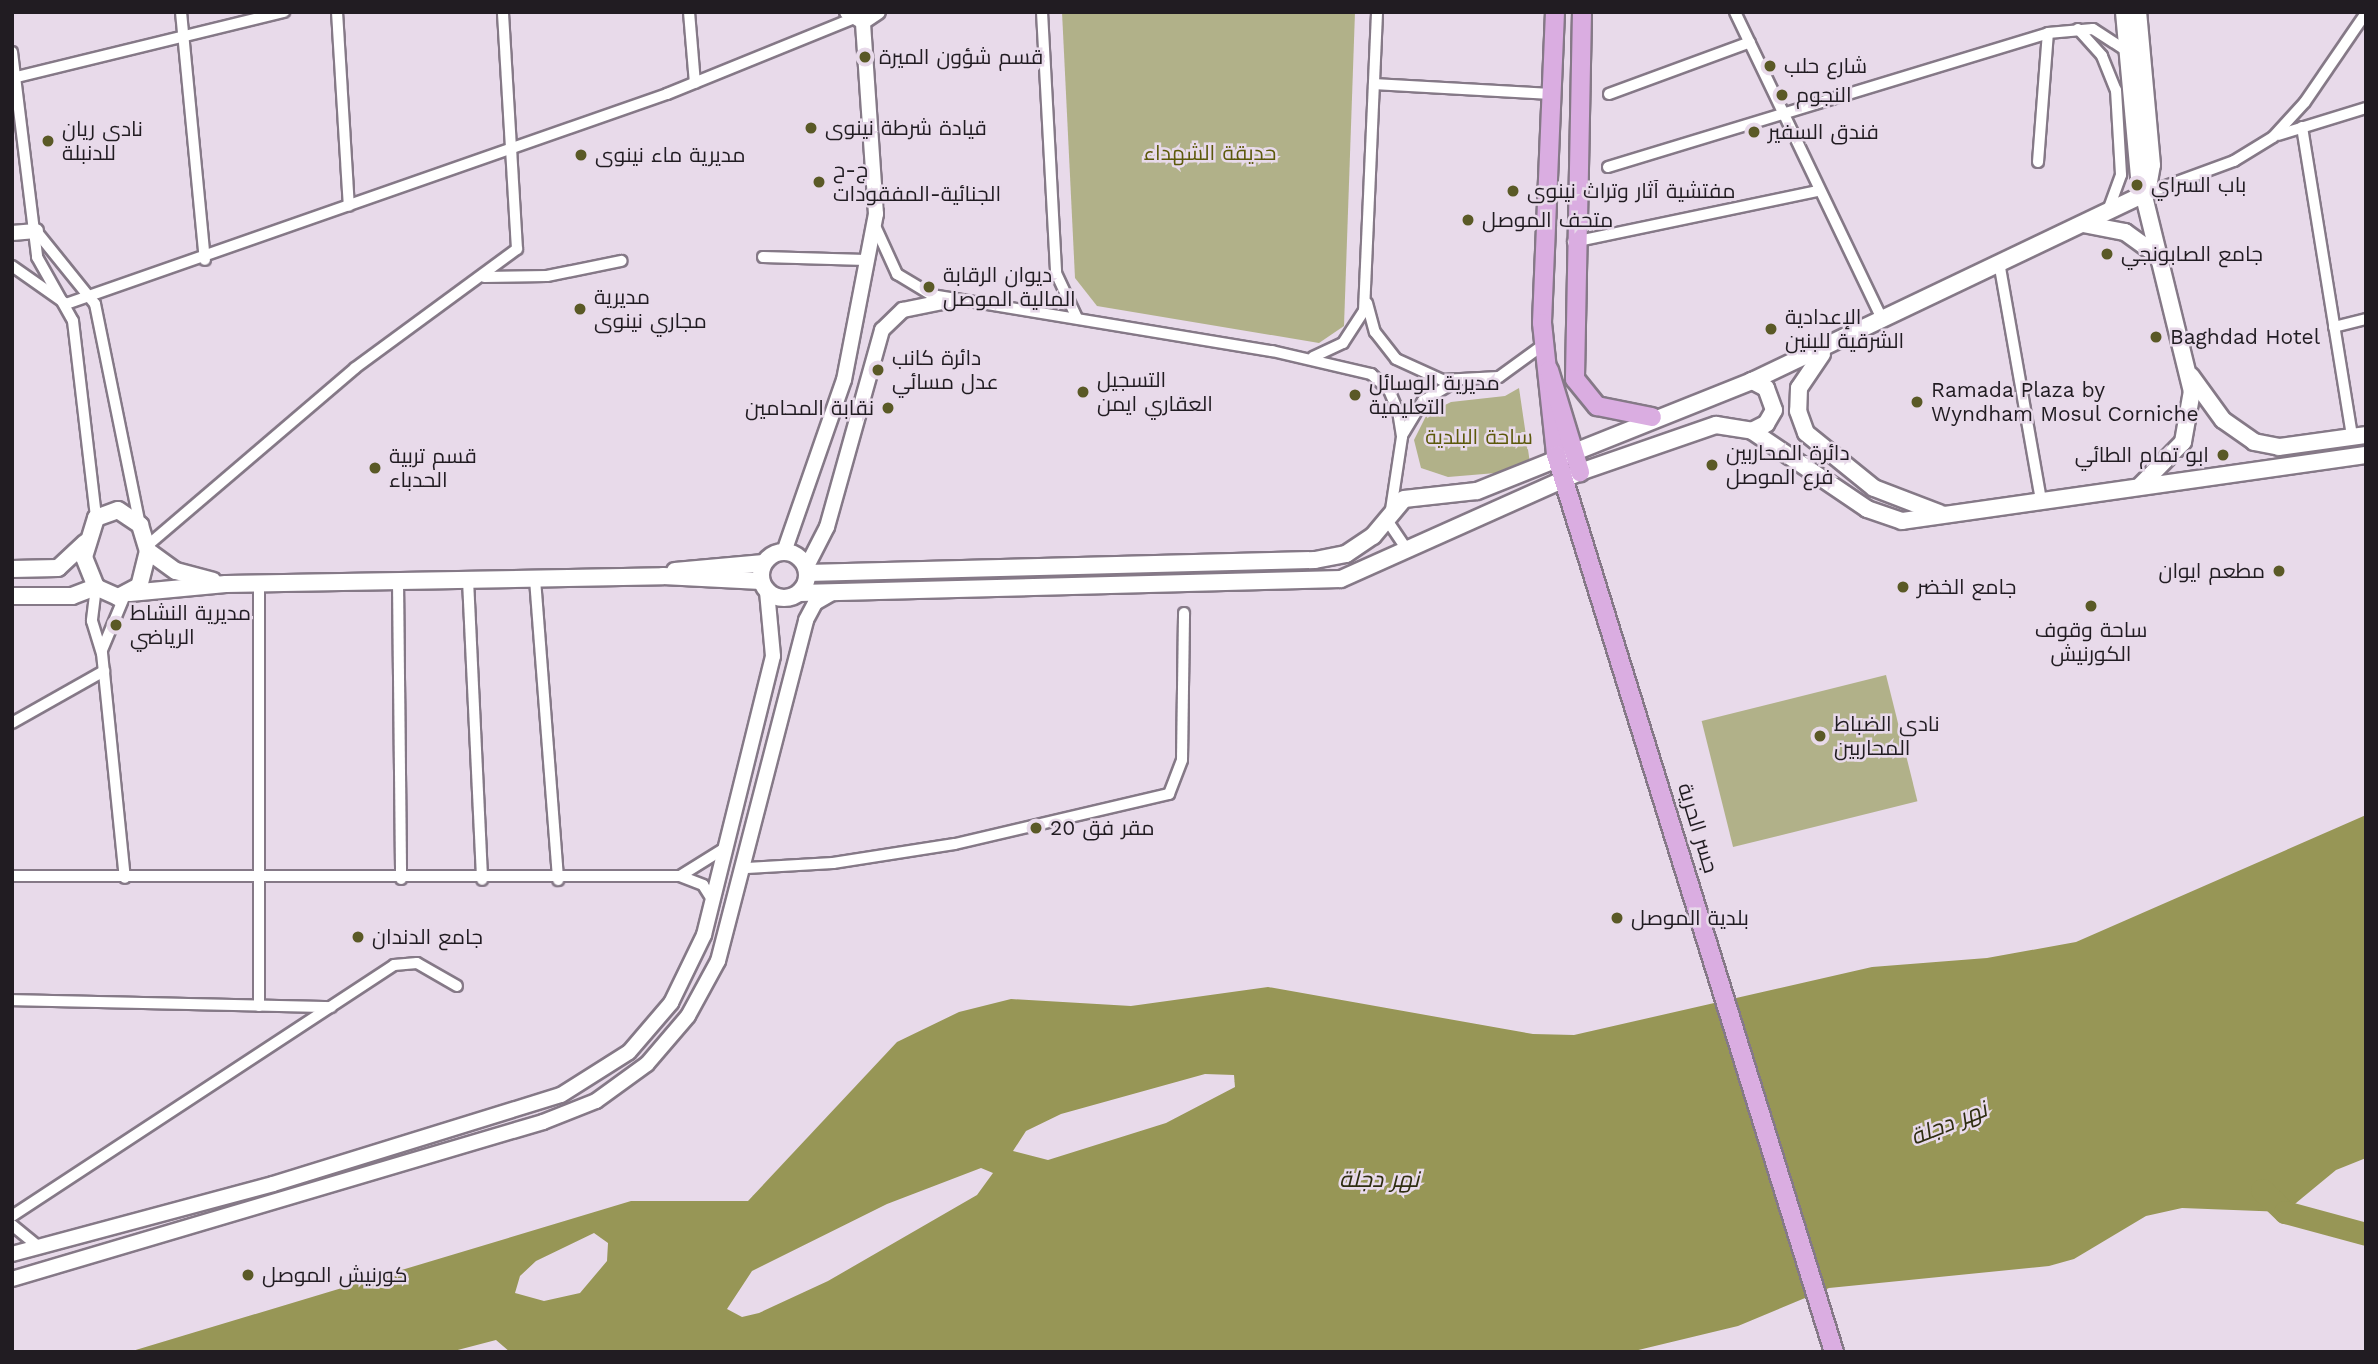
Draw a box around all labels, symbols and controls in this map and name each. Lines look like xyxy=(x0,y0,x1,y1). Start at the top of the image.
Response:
place label: قسم شؤون الميرة xyxy=(879,44,1043,70)
marker: قسم شؤون الميرة xyxy=(857,49,873,65)
place label: شارع حلب xyxy=(1784,53,1867,79)
marker: شارع حلب xyxy=(1762,58,1778,74)
place label: النجوم xyxy=(1796,82,1852,108)
marker: النجوم xyxy=(1774,87,1790,103)
place label: قيادة شرطة نينوى xyxy=(825,115,987,141)
place label: نادي ريان للدنبلة xyxy=(62,116,143,166)
place label: فندق السفير xyxy=(1768,119,1879,145)
marker: قيادة شرطة نينوى xyxy=(803,120,819,136)
marker: فندق السفير xyxy=(1746,124,1762,140)
marker: نادي ريان للدنبلة xyxy=(40,133,56,149)
park label: حديقة الشهداء xyxy=(1144,140,1276,166)
place label: مديرية ماء نينوى xyxy=(595,142,745,168)
marker: مديرية ماء نينوى xyxy=(573,147,589,163)
place label: ج-ح الجنائية-المفقودات xyxy=(833,157,1001,207)
place label: باب السراي xyxy=(2151,172,2246,198)
marker: ج-ح الجنائية-المفقودات xyxy=(811,174,827,190)
marker: باب السراي xyxy=(2129,177,2145,193)
place label: مفتشية آثار وتراث نينوى xyxy=(1527,178,1735,204)
marker: مفتشية آثار وتراث نينوى xyxy=(1505,183,1521,199)
place label: متحف الموصل xyxy=(1482,207,1613,233)
marker: متحف الموصل xyxy=(1460,212,1476,228)
place label: جامع الصابونجي xyxy=(2121,241,2263,267)
marker: جامع الصابونجي xyxy=(2099,246,2115,262)
place label: ديوان الرقابة المالية الموصل xyxy=(943,262,1076,312)
marker: ديوان الرقابة المالية الموصل xyxy=(921,279,937,295)
place label: مديرية مجاري نينوى xyxy=(594,284,707,334)
marker: مديرية مجاري نينوى xyxy=(572,301,588,317)
place label: الإعدادية الشرقية للبنين xyxy=(1785,304,1904,354)
marker: الإعدادية الشرقية للبنين xyxy=(1763,321,1779,337)
place label: Baghdad Hotel xyxy=(2170,324,2320,350)
marker: Baghdad Hotel xyxy=(2148,329,2164,345)
place label: دائرة كانب عدل مسائي xyxy=(892,345,999,395)
marker: دائرة كانب عدل مسائي xyxy=(870,362,886,378)
place label: التسجيل العقاري ايمن xyxy=(1097,367,1213,417)
place label: مديرية الوسائل التعليمية xyxy=(1369,370,1500,420)
place label: Ramada Plaza by Wyndham Mosul Corniche xyxy=(1931,377,2199,427)
marker: التسجيل العقاري ايمن xyxy=(1075,384,1091,400)
marker: مديرية الوسائل التعليمية xyxy=(1347,387,1363,403)
marker: Ramada Plaza by Wyndham Mosul Corniche xyxy=(1909,394,1925,410)
place label: نقابة المحامين xyxy=(745,395,874,421)
marker: نقابة المحامين xyxy=(880,400,896,416)
park label: ساحة البلدية xyxy=(1425,424,1533,450)
place label: دائرة المحاربين فرع الموصل xyxy=(1726,440,1850,490)
place label: ابو تمام الطائي xyxy=(2075,442,2209,468)
place label: قسم تربية الحدباء xyxy=(389,443,477,493)
marker: ابو تمام الطائي xyxy=(2215,447,2231,463)
marker: دائرة المحاربين فرع الموصل xyxy=(1704,457,1720,473)
marker: قسم تربية الحدباء xyxy=(367,460,383,476)
place label: مطعم ايوان xyxy=(2158,558,2265,584)
marker: مطعم ايوان xyxy=(2271,563,2287,579)
place label: جامع الخضر xyxy=(1917,574,2016,600)
marker: جامع الخضر xyxy=(1895,579,1911,595)
marker: ساحة وقوف الكورنيش xyxy=(2083,598,2099,614)
place label: مديرية النشاط الرياضي xyxy=(130,600,251,650)
marker: مديرية النشاط الرياضي xyxy=(108,617,124,633)
place label: ساحة وقوف الكورنيش xyxy=(2035,617,2147,667)
place label: نادي الضباط المحاربين xyxy=(1834,711,1940,761)
marker: نادي الضباط المحاربين xyxy=(1812,728,1828,744)
street label: جسر الحرية xyxy=(1672,780,1724,876)
place label: مقر فق 20 xyxy=(1050,815,1154,841)
marker: مقر فق 20 xyxy=(1028,820,1044,836)
place label: بلدية الموصل xyxy=(1631,905,1749,931)
marker: بلدية الموصل xyxy=(1609,910,1625,926)
place label: جامع الدندان xyxy=(372,924,483,950)
marker: جامع الدندان xyxy=(350,929,366,945)
water label: نهر دجلة xyxy=(1907,1096,1991,1152)
water label: نهر دجلة xyxy=(1339,1166,1419,1194)
place label: كورنيش الموصل xyxy=(262,1262,408,1288)
marker: كورنيش الموصل xyxy=(240,1267,256,1283)

